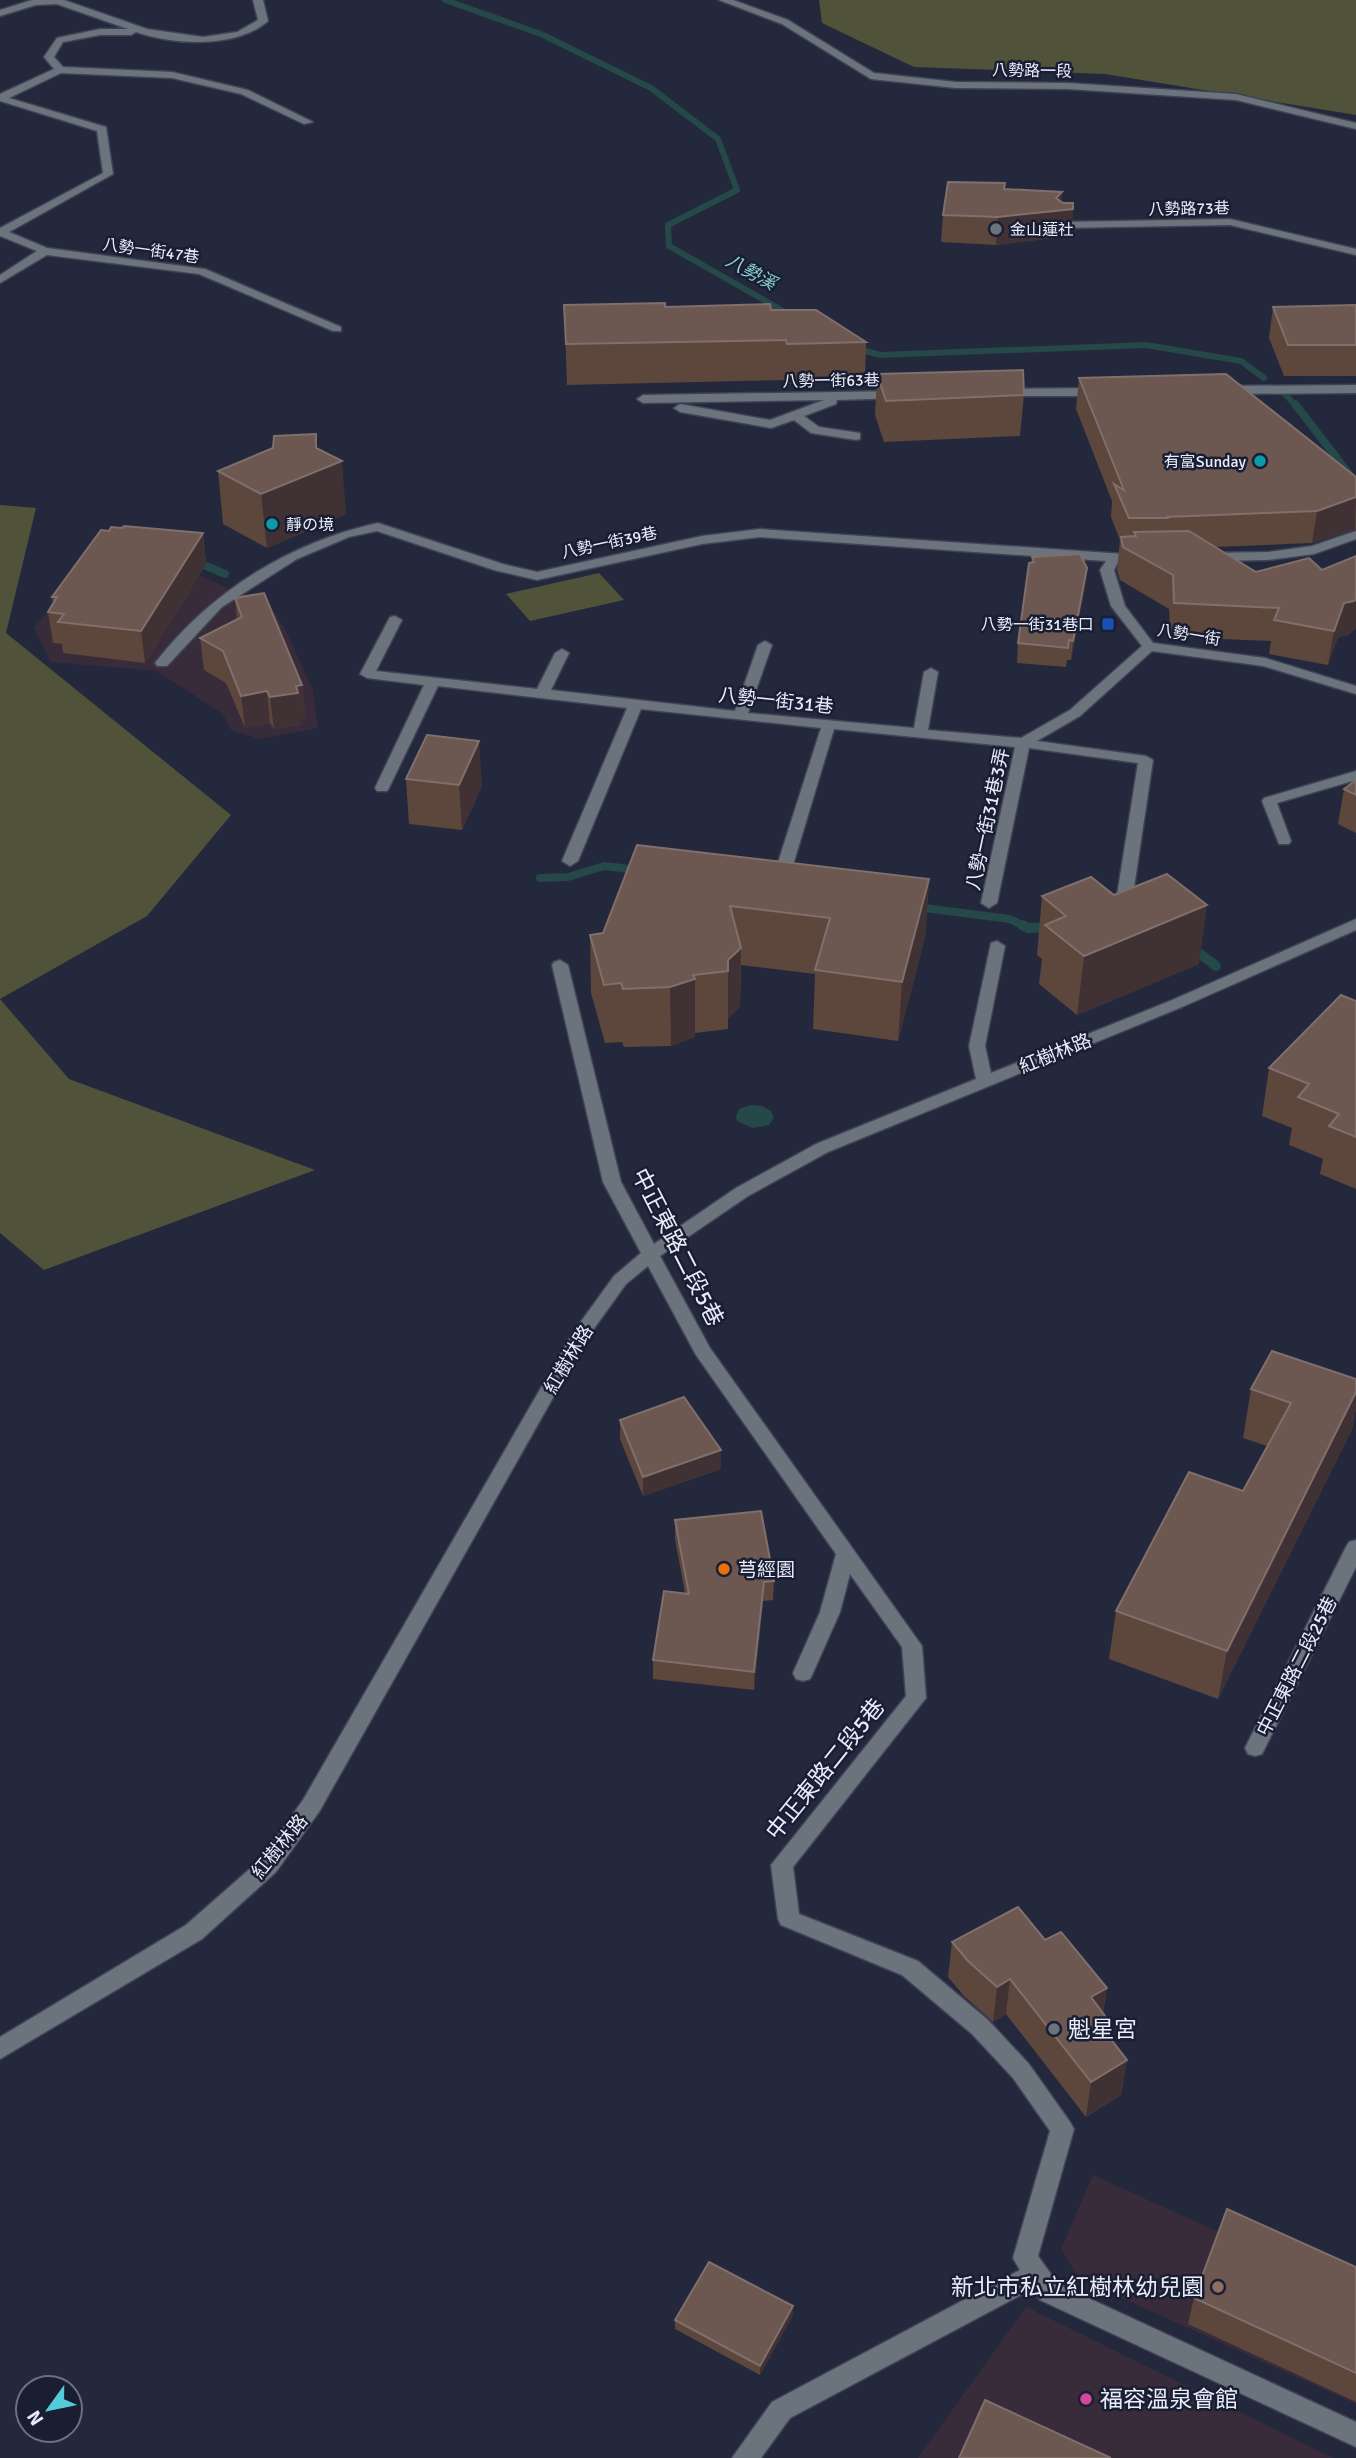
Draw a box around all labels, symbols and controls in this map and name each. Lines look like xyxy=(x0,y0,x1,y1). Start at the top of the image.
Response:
street label: 八勢路一段 xyxy=(992,60,1072,82)
street label: 八勢路73巷 xyxy=(1148,198,1230,220)
place label: 金山蓮社 xyxy=(1010,220,1074,240)
marker: 金山蓮社 xyxy=(988,221,1004,237)
street label: 八勢一街47巷 xyxy=(101,234,200,268)
water label: 八勢溪 xyxy=(722,249,783,296)
street label: 八勢一街63巷 xyxy=(782,370,880,392)
place label: 有富Sunday xyxy=(1164,452,1247,472)
marker: 有富Sunday xyxy=(1252,453,1268,469)
place label: 靜の境 xyxy=(286,515,334,535)
marker: 靜の境 xyxy=(264,516,280,532)
street label: 八勢一街39巷 xyxy=(560,523,659,563)
place label: 八勢一街31巷口 xyxy=(981,615,1094,635)
marker: 八勢一街31巷口 xyxy=(1100,616,1116,632)
street label: 八勢一街 xyxy=(1156,620,1222,650)
street label: 八勢一街31巷 xyxy=(717,683,835,719)
street label: 八勢一街31巷3弄 xyxy=(961,746,1015,893)
street label: 紅樹林路 xyxy=(1016,1029,1095,1079)
street label: 中正東路二段5巷 xyxy=(625,1163,730,1331)
street label: 紅樹林路 xyxy=(539,1321,599,1398)
place label: 芎經園 xyxy=(738,1558,795,1582)
marker: 芎經園 xyxy=(716,1561,732,1577)
street label: 中正東路二段25巷 xyxy=(1251,1593,1342,1740)
street label: 中正東路二段5巷 xyxy=(760,1693,891,1846)
street label: 紅樹林路 xyxy=(247,1810,313,1884)
place label: 魁星宮 xyxy=(1068,2015,1137,2044)
marker: 魁星宮 xyxy=(1046,2021,1062,2037)
place label: 新北市私立紅樹林幼兒園 xyxy=(951,2273,1204,2302)
marker: 新北市私立紅樹林幼兒園 xyxy=(1210,2279,1226,2295)
north arrow xyxy=(14,2374,84,2444)
place label: 福容溫泉會館 xyxy=(1100,2385,1238,2414)
marker: 福容溫泉會館 xyxy=(1078,2391,1094,2407)
text: N xyxy=(22,2406,49,2430)

